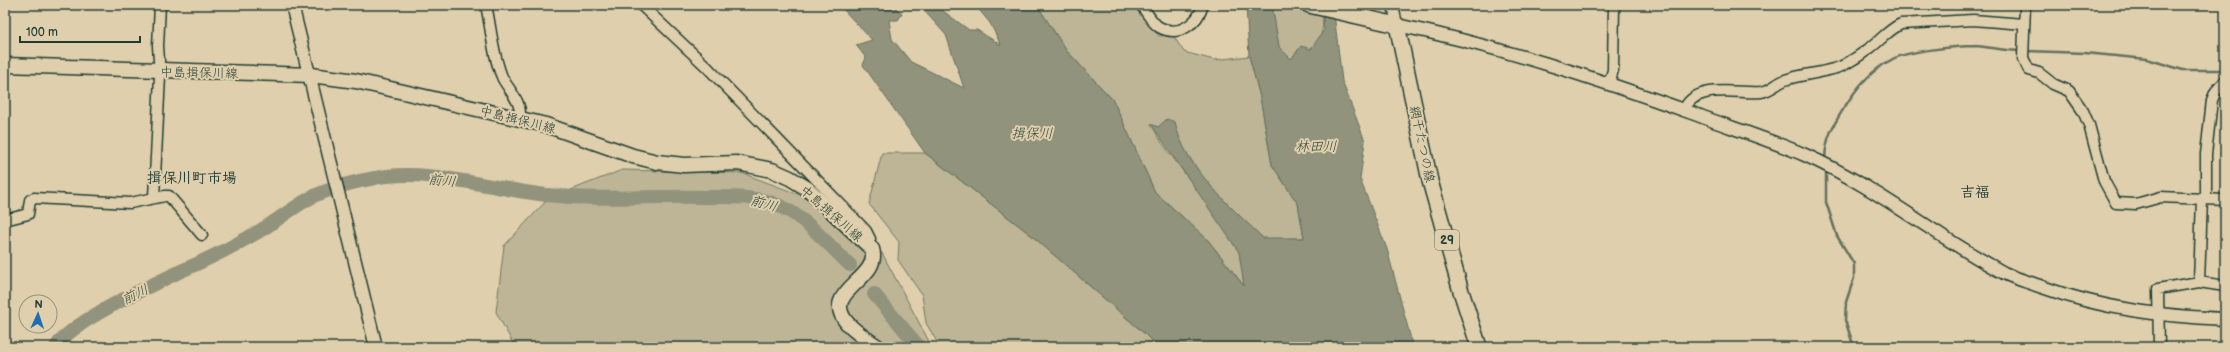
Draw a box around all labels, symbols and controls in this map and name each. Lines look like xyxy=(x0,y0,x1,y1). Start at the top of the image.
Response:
scale bar xyxy=(20,18,140,44)
text: 100 m xyxy=(26,25,58,40)
street label: 中島揖保川線 xyxy=(160,64,239,82)
street label: 中島揖保川線 xyxy=(478,103,558,137)
street label: 網干たつの線 xyxy=(1406,104,1438,185)
water label: 揖保川 xyxy=(1011,125,1053,142)
water label: 林田川 xyxy=(1295,138,1337,155)
district label: 揖保川町市場 xyxy=(147,169,237,188)
water label: 前川 xyxy=(427,171,457,190)
street label: 中島揖保川線 xyxy=(797,182,867,246)
district label: 吉福 xyxy=(1960,183,1990,202)
water label: 前川 xyxy=(748,191,780,216)
road number: 29 xyxy=(1435,230,1459,250)
water label: 前川 xyxy=(119,281,151,308)
north arrow xyxy=(18,294,58,334)
text: N xyxy=(34,298,43,311)

